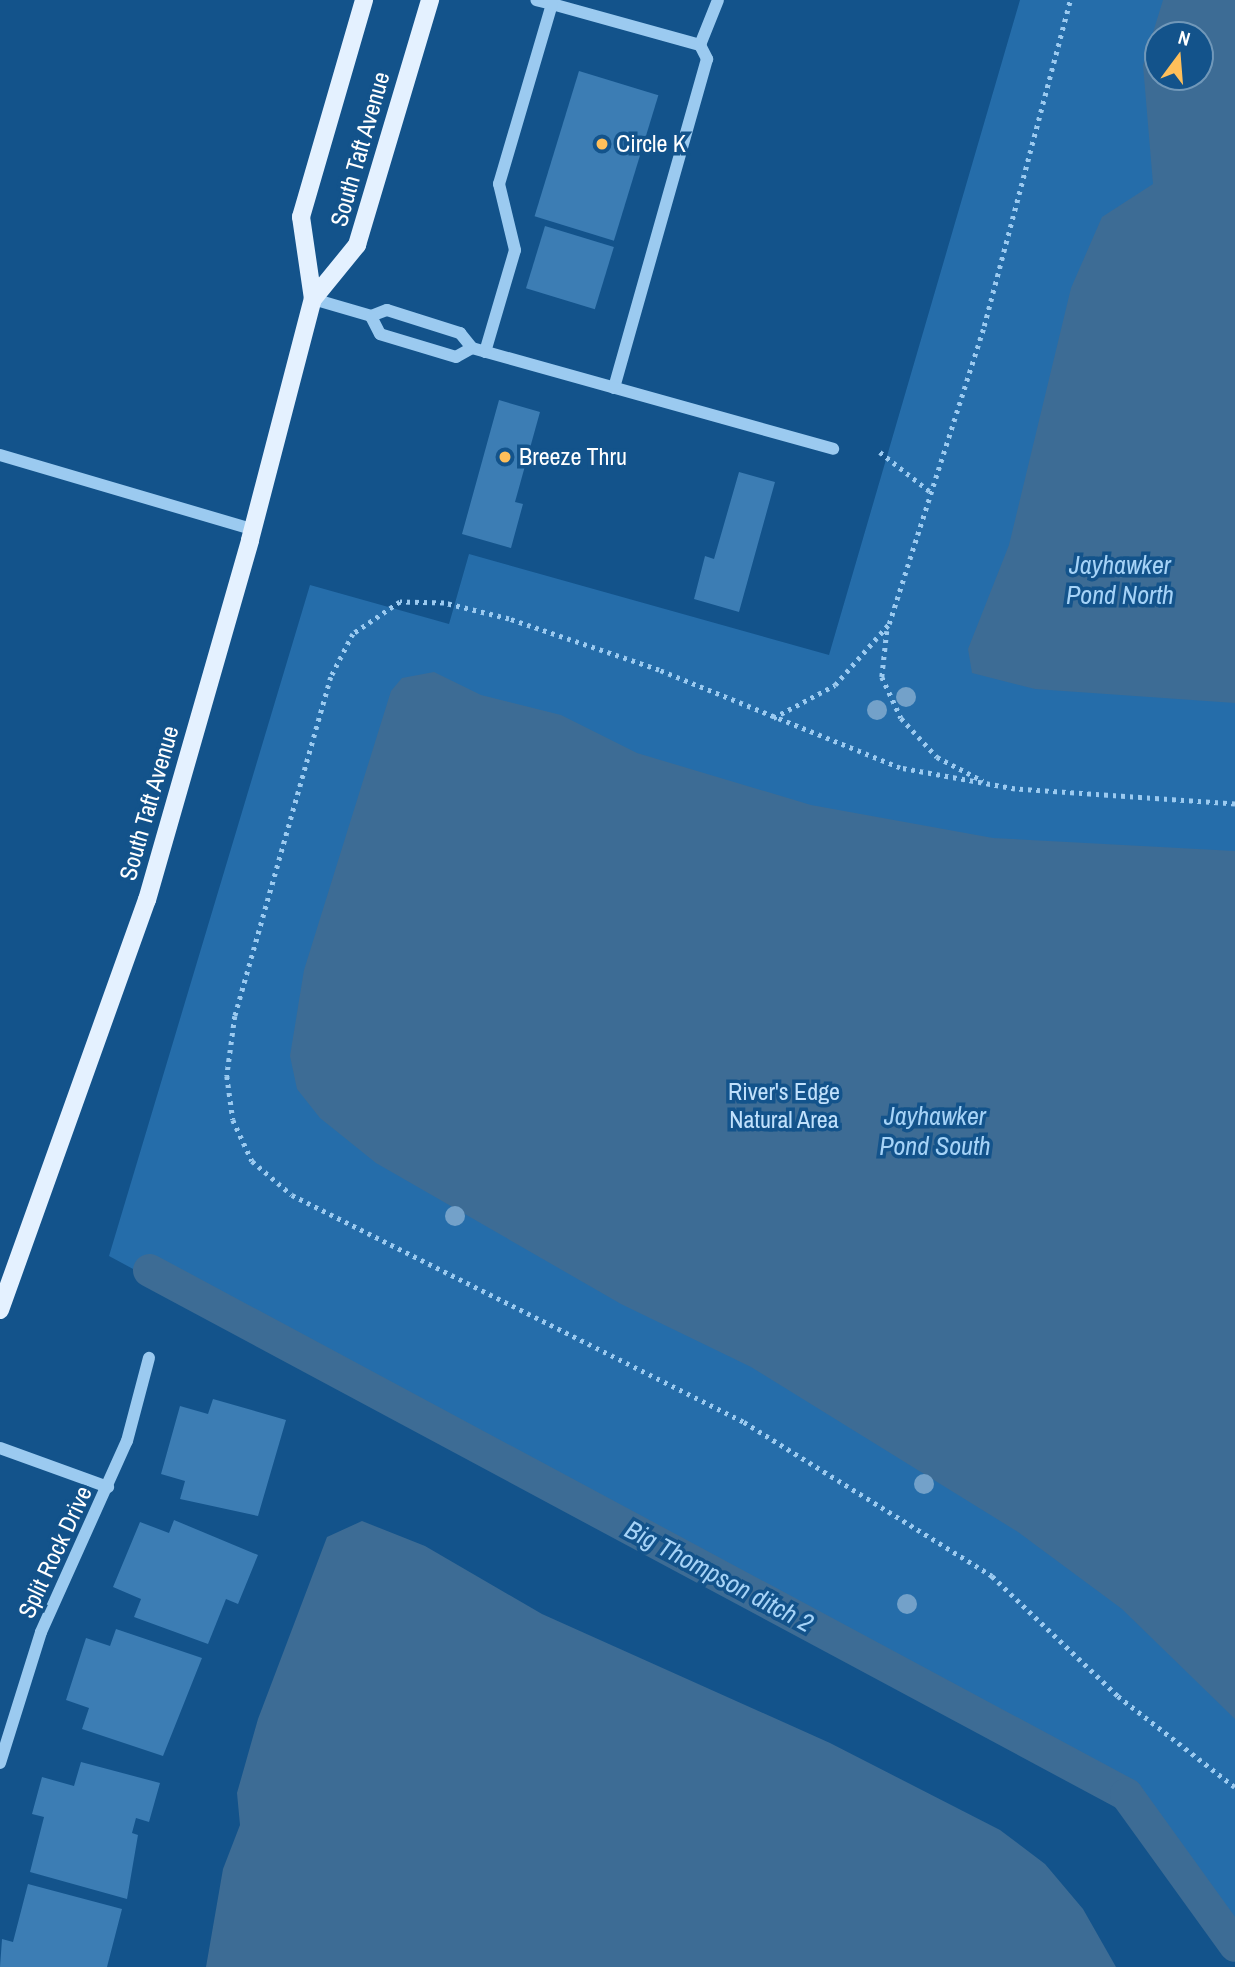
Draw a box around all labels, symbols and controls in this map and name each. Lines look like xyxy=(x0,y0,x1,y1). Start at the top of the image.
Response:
north arrow xyxy=(1144,21,1214,91)
text: N xyxy=(1175,24,1193,52)
street label: South Taft Avenue xyxy=(324,68,396,230)
place label: Circle K xyxy=(616,130,686,158)
marker: Circle K xyxy=(594,136,610,152)
place label: Breeze Thru xyxy=(519,443,627,471)
marker: Breeze Thru xyxy=(497,449,513,465)
water label: Jayhawker Pond North xyxy=(1066,549,1174,610)
street label: South Taft Avenue xyxy=(113,722,185,884)
park label: River's Edge Natural Area xyxy=(728,1078,840,1134)
water label: Jayhawker Pond South xyxy=(879,1100,991,1162)
street label: Split Rock Drive xyxy=(12,1481,98,1623)
water label: Big Thompson ditch 2 xyxy=(620,1513,818,1639)

